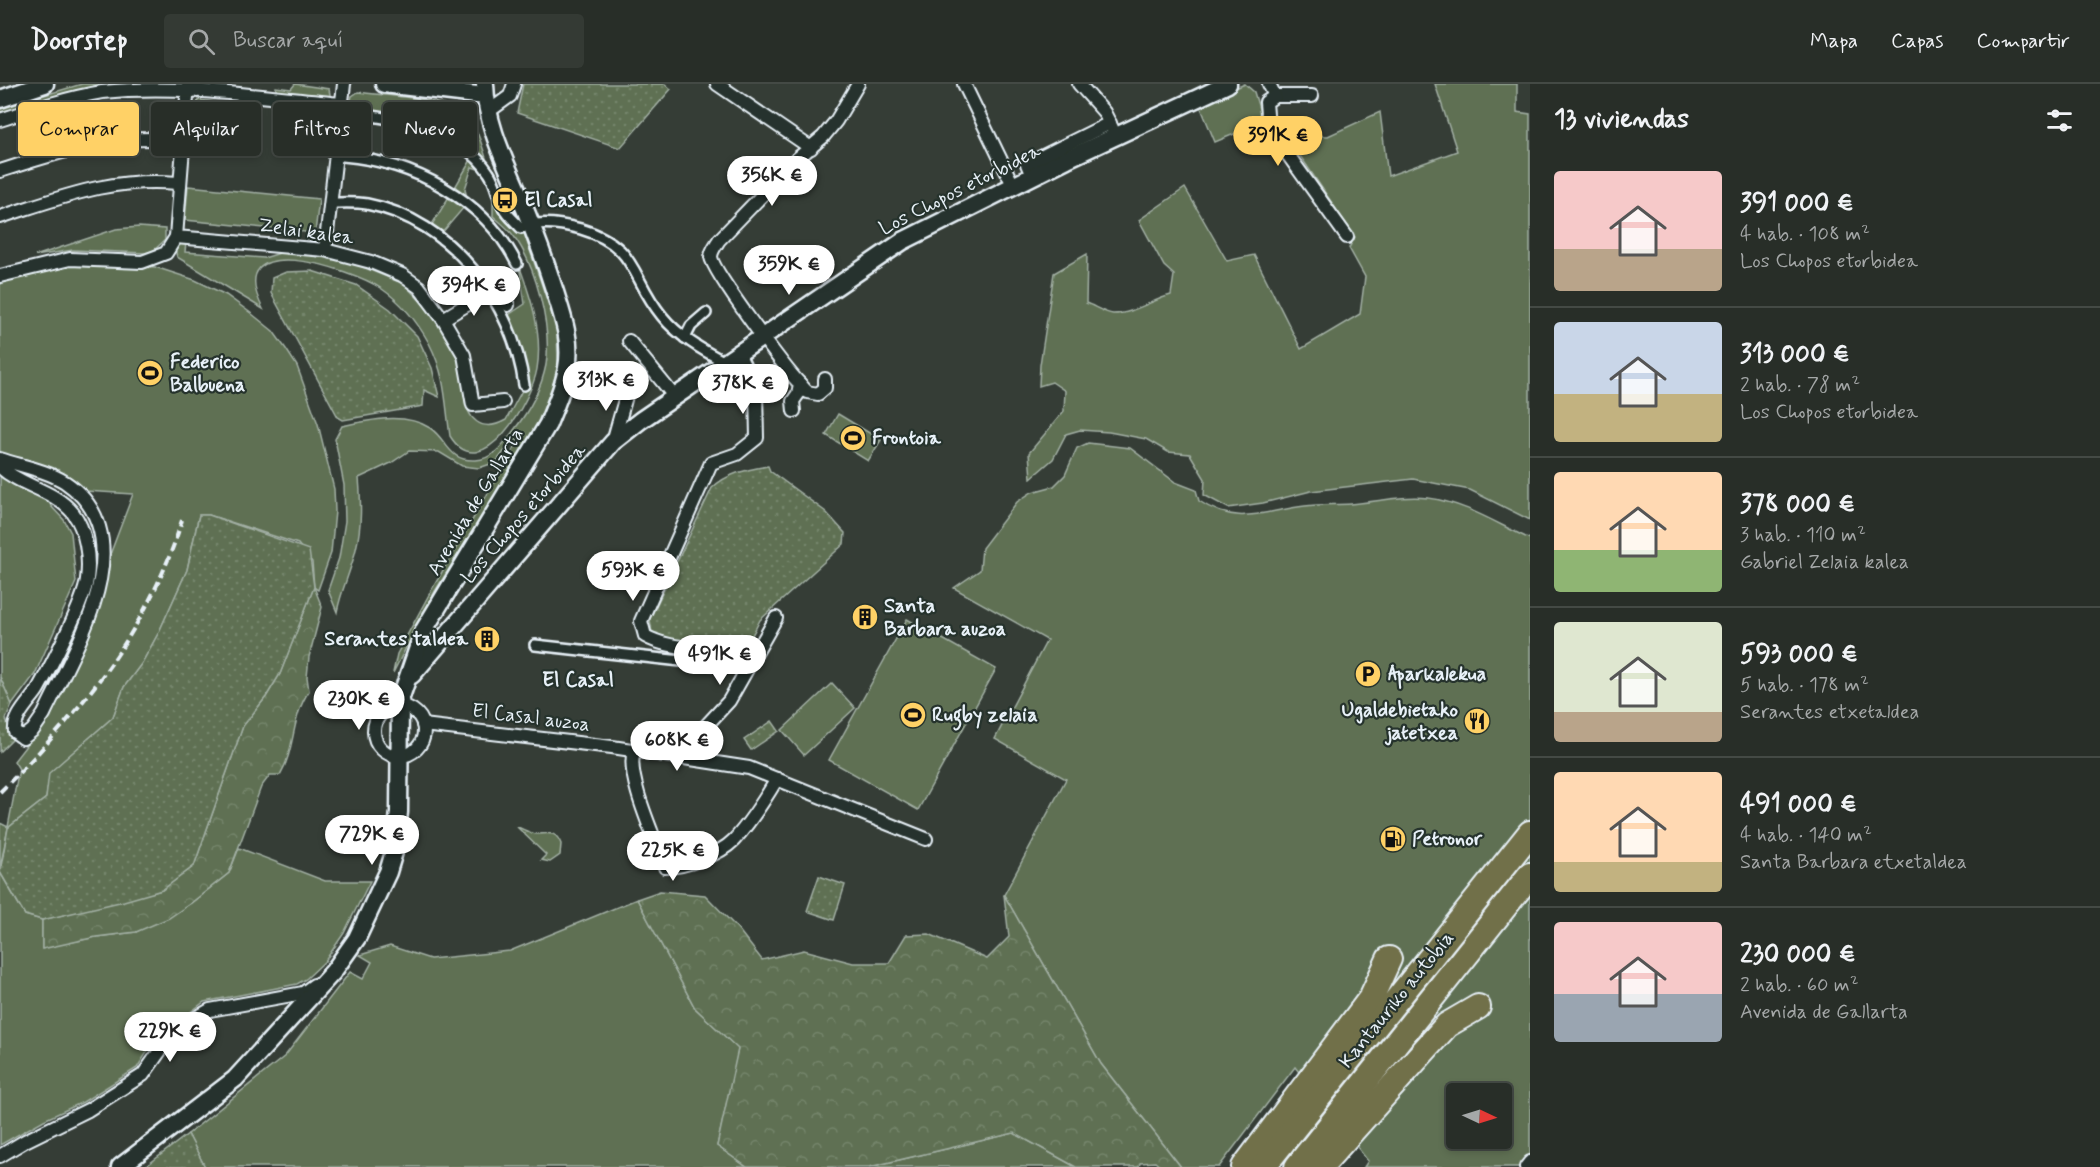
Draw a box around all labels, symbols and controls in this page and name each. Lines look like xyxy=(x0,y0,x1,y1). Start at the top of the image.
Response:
search box xyxy=(164,14,584,68)
text: Doorstep xyxy=(30,23,128,60)
icon: search xyxy=(185,25,218,58)
text: Buscar aquí xyxy=(233,27,343,55)
text: Mapa xyxy=(1810,27,1858,55)
text: Capas xyxy=(1891,27,1944,55)
text: Compartir xyxy=(1977,27,2070,55)
chip: Comprar xyxy=(18,102,139,156)
chip: Alquilar xyxy=(151,102,261,156)
chip: Filtros xyxy=(273,102,371,156)
chip: Nuevo xyxy=(383,102,477,156)
text: 13 viviendas xyxy=(1554,103,1689,137)
icon: filters xyxy=(2043,104,2076,137)
pin: 391K € xyxy=(1229,116,1327,167)
text: 391K € xyxy=(1247,122,1309,149)
street label: Los Chopos etorbidea xyxy=(875,137,1046,242)
pin: 356K € xyxy=(723,156,821,207)
text: 356K € xyxy=(741,162,803,189)
bus stop icon: El Casal xyxy=(490,185,520,215)
place label: El Casal xyxy=(524,187,592,214)
text: 391 000 € xyxy=(1740,187,1854,221)
icon: home xyxy=(1602,195,1674,267)
street label: Zelai kalea xyxy=(257,212,356,252)
text: 4 hab. · 108 m² xyxy=(1740,221,1870,248)
pin: 359K € xyxy=(740,245,838,296)
text: Los Chopos etorbidea xyxy=(1740,248,1918,275)
text: 359K € xyxy=(758,251,820,278)
pin: 394K € xyxy=(425,266,523,317)
text: 394K € xyxy=(441,272,507,299)
text: 313 000 € xyxy=(1740,338,1850,372)
icon: home xyxy=(1602,346,1674,418)
place label: Federico Balbuena xyxy=(170,349,245,399)
sports icon: Federico Balbuena xyxy=(135,358,165,388)
pin: 313K € xyxy=(557,361,655,412)
pin: 378K € xyxy=(694,364,792,415)
text: 313K € xyxy=(577,367,635,394)
text: 378K € xyxy=(712,370,774,397)
text: 2 hab. · 78 m² xyxy=(1740,372,1860,399)
text: Los Chopos etorbidea xyxy=(1740,399,1918,426)
street label: Avenida de Gallarta xyxy=(421,423,531,581)
sports icon: Frontoia xyxy=(838,423,868,453)
place label: Frontoia xyxy=(872,425,942,452)
street label: Los Chopos etorbidea xyxy=(455,437,593,590)
text: 378 000 € xyxy=(1740,488,1855,522)
icon: home xyxy=(1602,496,1674,568)
text: 3 hab. · 110 m² xyxy=(1740,522,1866,549)
text: Gabriel Zelaia kalea xyxy=(1740,549,1909,576)
pin: 593K € xyxy=(584,551,682,602)
text: 593K € xyxy=(601,557,665,584)
place label: Santa Barbara auzoa xyxy=(884,593,1006,643)
building icon: Santa Barbara auzoa xyxy=(850,602,880,632)
building icon: Serantes taldea xyxy=(472,624,502,654)
place label: Serantes taldea xyxy=(324,626,469,653)
pin: 491K € xyxy=(671,635,769,686)
text: 593 000 € xyxy=(1740,638,1858,672)
text: 491K € xyxy=(688,641,752,668)
icon: home xyxy=(1602,646,1674,718)
parking icon: Aparkalekua xyxy=(1353,659,1383,689)
place label: Aparkalekua xyxy=(1388,661,1486,689)
district label: El Casal xyxy=(542,666,614,694)
text: 5 hab. · 178 m² xyxy=(1740,672,1869,699)
pin: 230K € xyxy=(310,680,408,731)
text: 230K € xyxy=(328,686,390,713)
street label: El Casal auzoa xyxy=(470,697,592,739)
place label: Ugaldebietako jatetxea xyxy=(1341,697,1458,747)
text: Serantes etxetaldea xyxy=(1740,699,1919,726)
sports icon: Rugby zelaia xyxy=(898,700,928,730)
place label: Rugby zelaia xyxy=(932,702,1038,731)
restaurant icon: Ugaldebietako jatetxea xyxy=(1462,706,1492,736)
pin: 608K € xyxy=(628,721,726,772)
text: 608K € xyxy=(644,727,710,754)
text: 491 000 € xyxy=(1740,788,1857,822)
icon: home xyxy=(1602,796,1674,868)
pin: 729K € xyxy=(323,815,421,866)
text: 729K € xyxy=(339,821,405,848)
text: 4 hab. · 140 m² xyxy=(1740,822,1872,849)
fuel station icon: Petronor xyxy=(1378,824,1408,854)
place label: Petronor xyxy=(1412,826,1483,853)
pin: 225K € xyxy=(624,831,722,882)
text: 225K € xyxy=(641,837,705,864)
text: Santa Barbara etxetaldea xyxy=(1740,849,1967,876)
street label: Kantauriko autobia xyxy=(1333,926,1461,1074)
text: 230 000 € xyxy=(1740,938,1856,972)
icon: home xyxy=(1602,946,1674,1018)
text: 2 hab. · 60 m² xyxy=(1740,972,1859,999)
text: Avenida de Gallarta xyxy=(1740,999,1908,1026)
pin: 229K € xyxy=(121,1012,219,1063)
text: 229K € xyxy=(138,1018,202,1045)
north arrow xyxy=(1446,1083,1512,1149)
map controls xyxy=(1446,1083,1512,1149)

